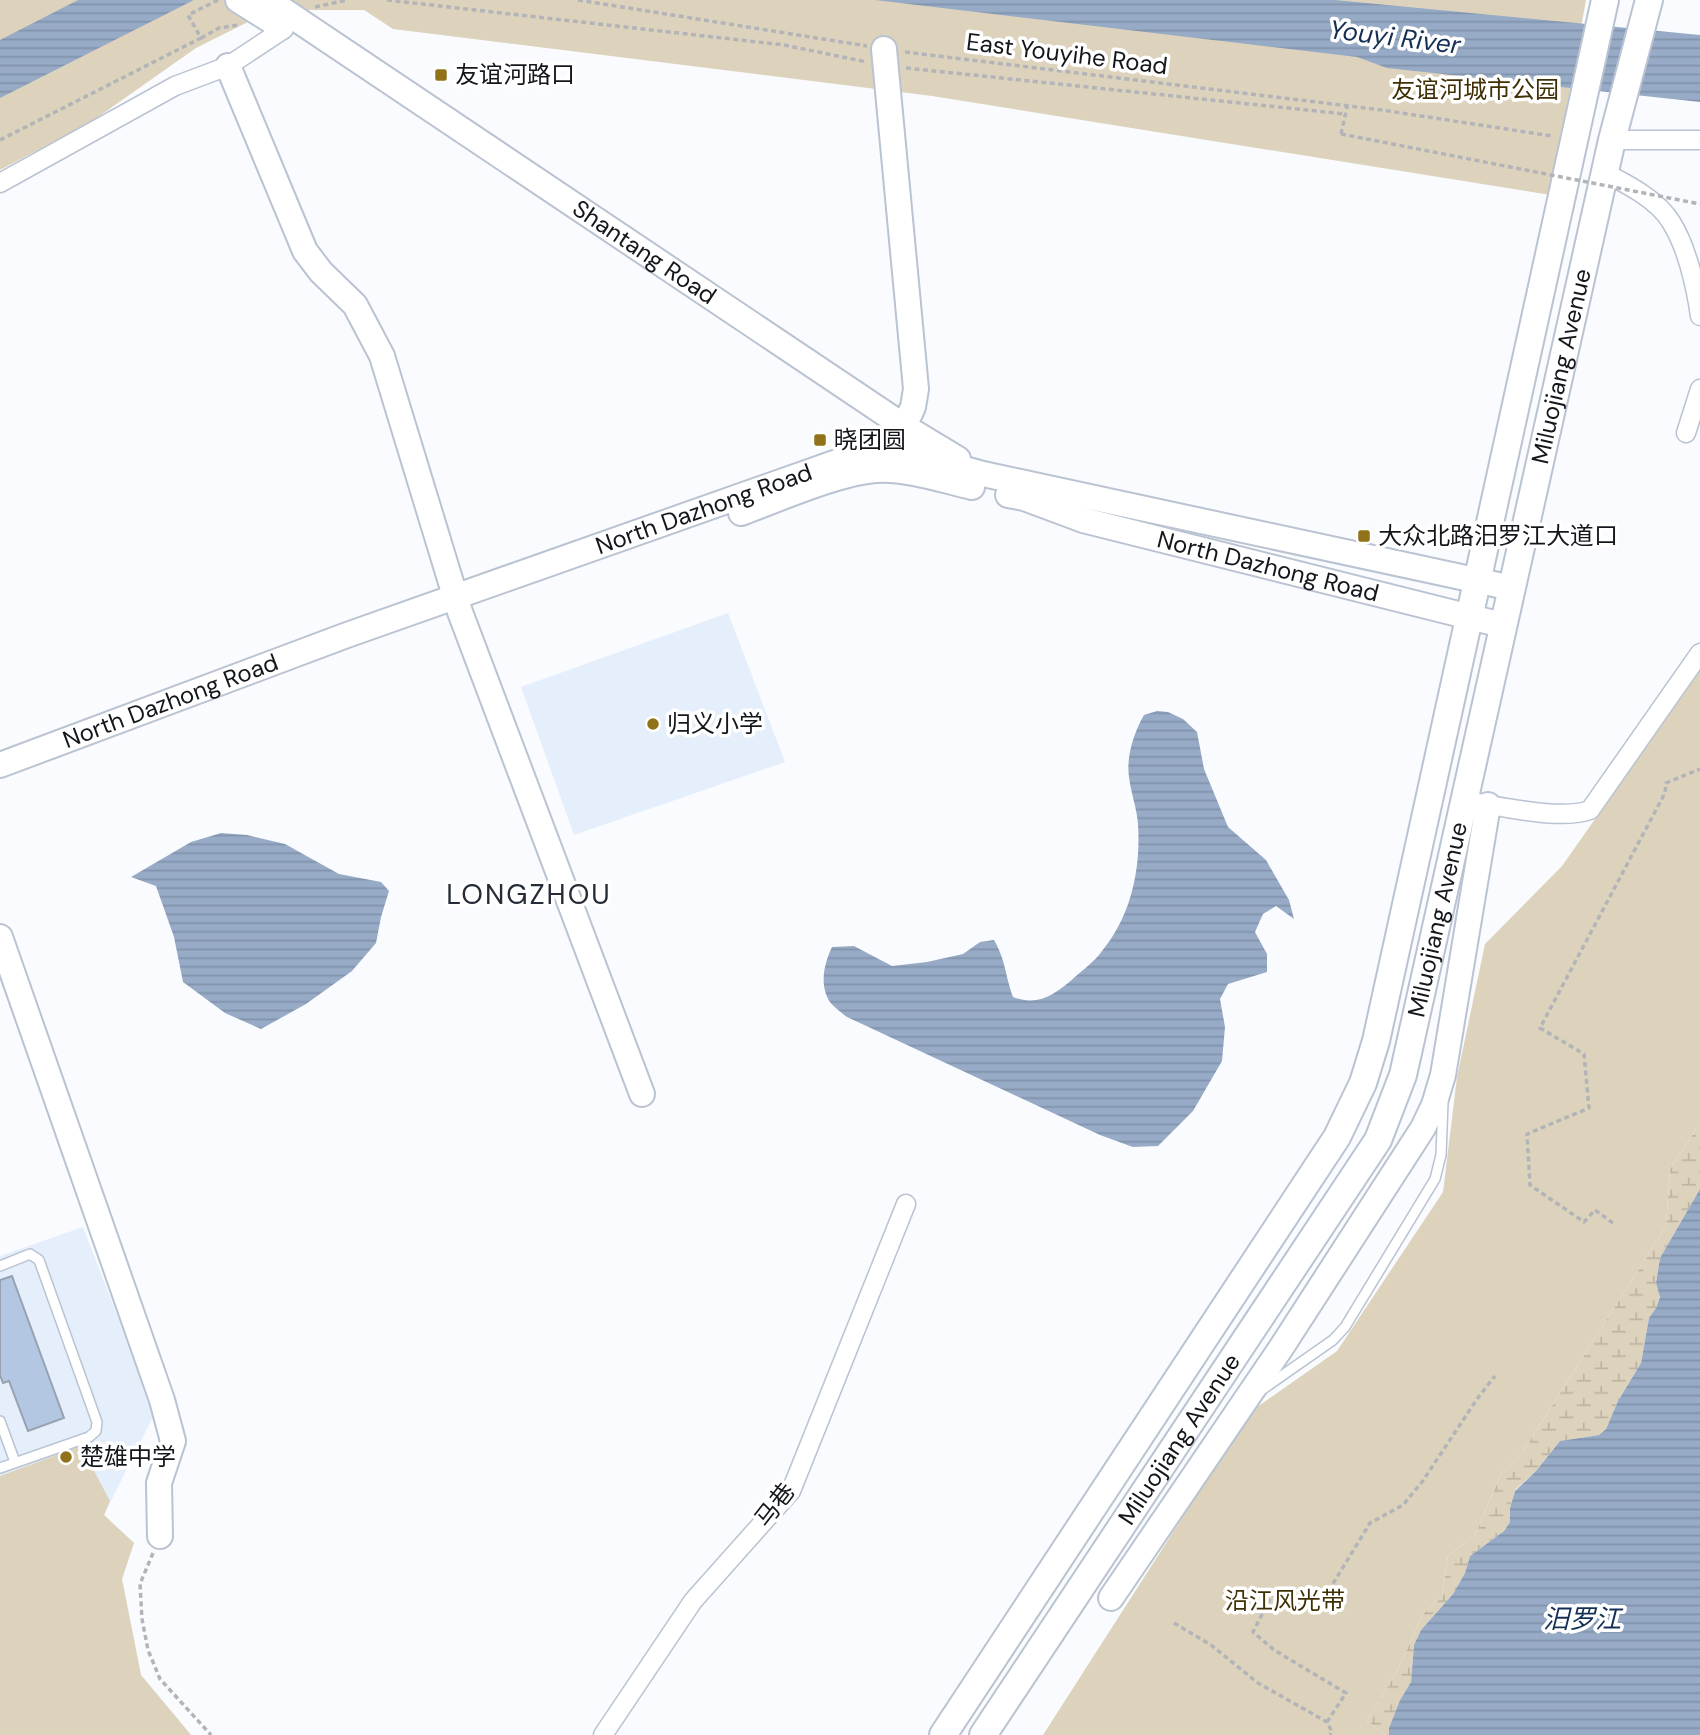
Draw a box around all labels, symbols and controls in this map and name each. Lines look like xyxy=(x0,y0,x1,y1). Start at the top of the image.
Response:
water label: Youyi River xyxy=(1328,12,1464,62)
street label: East Youyihe Road xyxy=(965,26,1169,81)
place label: 友谊河路口 xyxy=(455,59,575,90)
marker: 友谊河路口 xyxy=(433,67,449,83)
park label: 友谊河城市公园 xyxy=(1391,74,1559,105)
street label: Shantang Road xyxy=(567,193,722,311)
street label: Miluojiang Avenue xyxy=(1524,266,1598,467)
place label: 晓团圆 xyxy=(834,424,906,455)
marker: 晓团圆 xyxy=(812,432,828,448)
street label: North Dazhong Road xyxy=(591,456,816,561)
place label: 大众北路汨罗江大道口 xyxy=(1378,520,1618,551)
street label: North Dazhong Road xyxy=(1154,523,1382,609)
marker: 大众北路汨罗江大道口 xyxy=(1356,528,1372,544)
street label: North Dazhong Road xyxy=(58,646,282,755)
place label: 归义小学 xyxy=(667,708,763,739)
marker: 归义小学 xyxy=(645,716,661,732)
street label: Miluojiang Avenue xyxy=(1400,819,1474,1020)
district label: LONGZHOU xyxy=(446,876,612,913)
street label: Miluojiang Avenue xyxy=(1111,1347,1247,1531)
place label: 楚雄中学 xyxy=(80,1441,176,1472)
marker: 楚雄中学 xyxy=(58,1449,74,1465)
street label: 马巷 xyxy=(748,1476,802,1533)
park label: 沿江风光带 xyxy=(1225,1585,1345,1616)
water label: 汨罗江 xyxy=(1543,1602,1624,1636)

